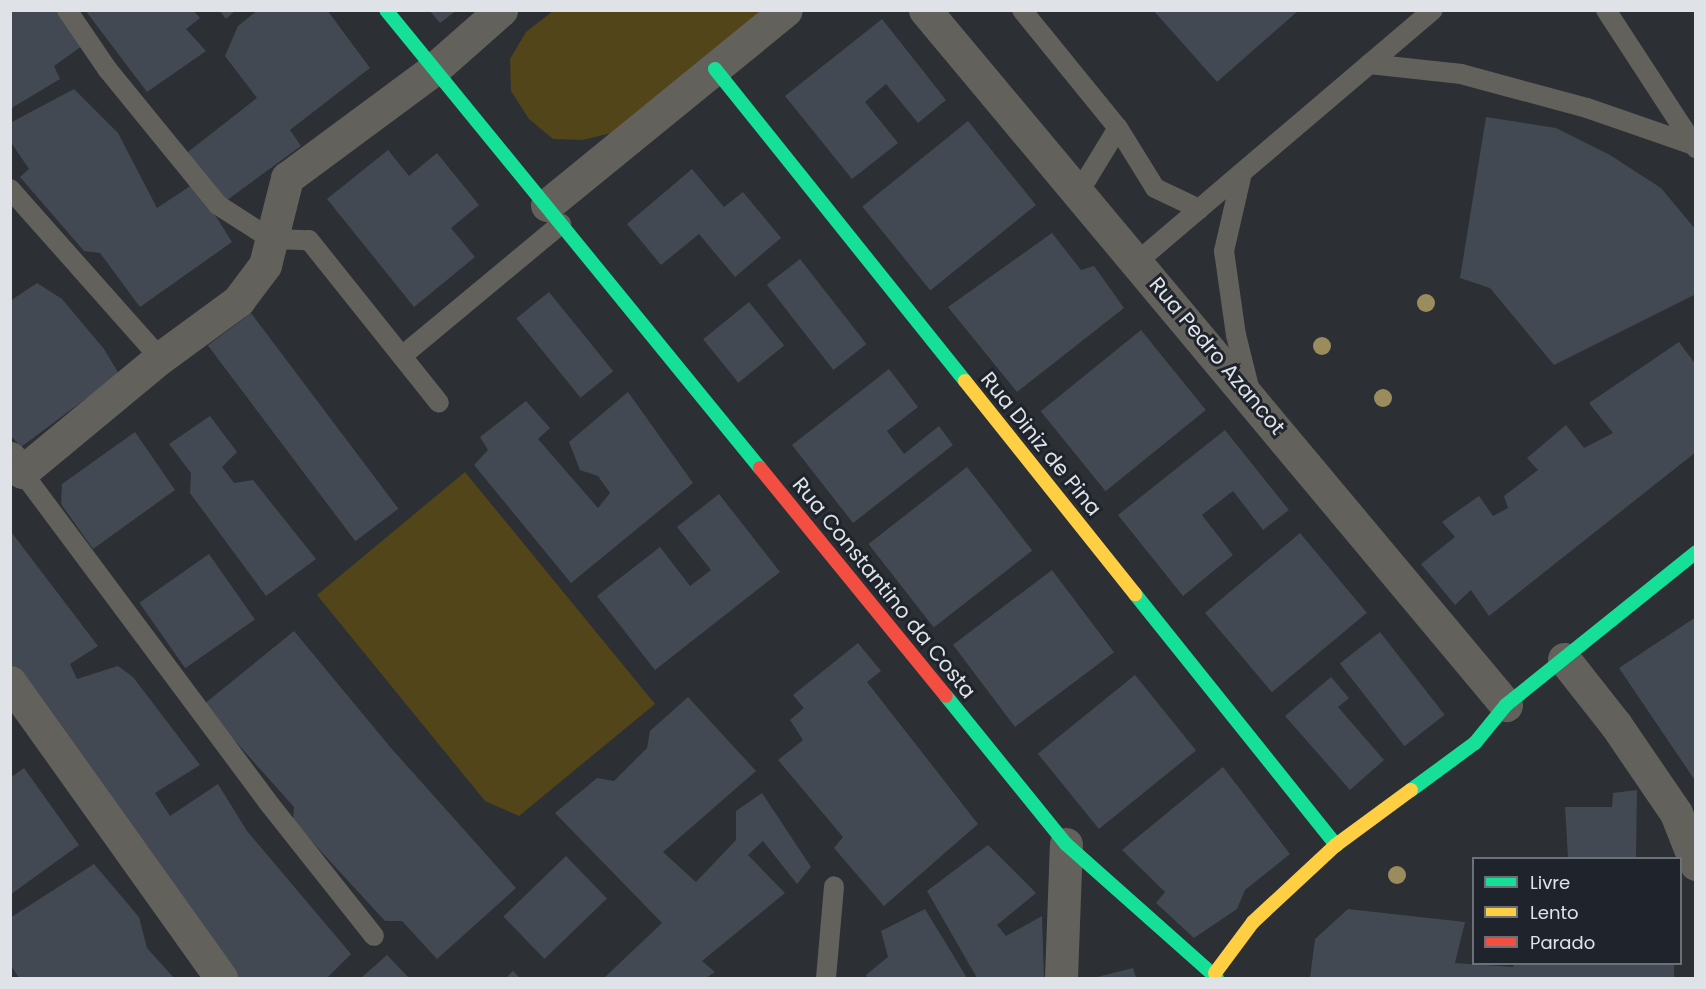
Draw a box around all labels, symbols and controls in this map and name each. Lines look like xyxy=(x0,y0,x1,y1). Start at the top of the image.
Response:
street label: Rua Pedro Azancot xyxy=(1144,272,1290,440)
street label: Rua Diniz de Pina xyxy=(975,367,1107,521)
street label: Rua Constantino da Costa xyxy=(787,472,981,704)
legend xyxy=(1472,857,1682,965)
text: Livre xyxy=(1530,870,1570,895)
text: Lento xyxy=(1530,900,1579,925)
text: Parado xyxy=(1530,930,1595,955)

